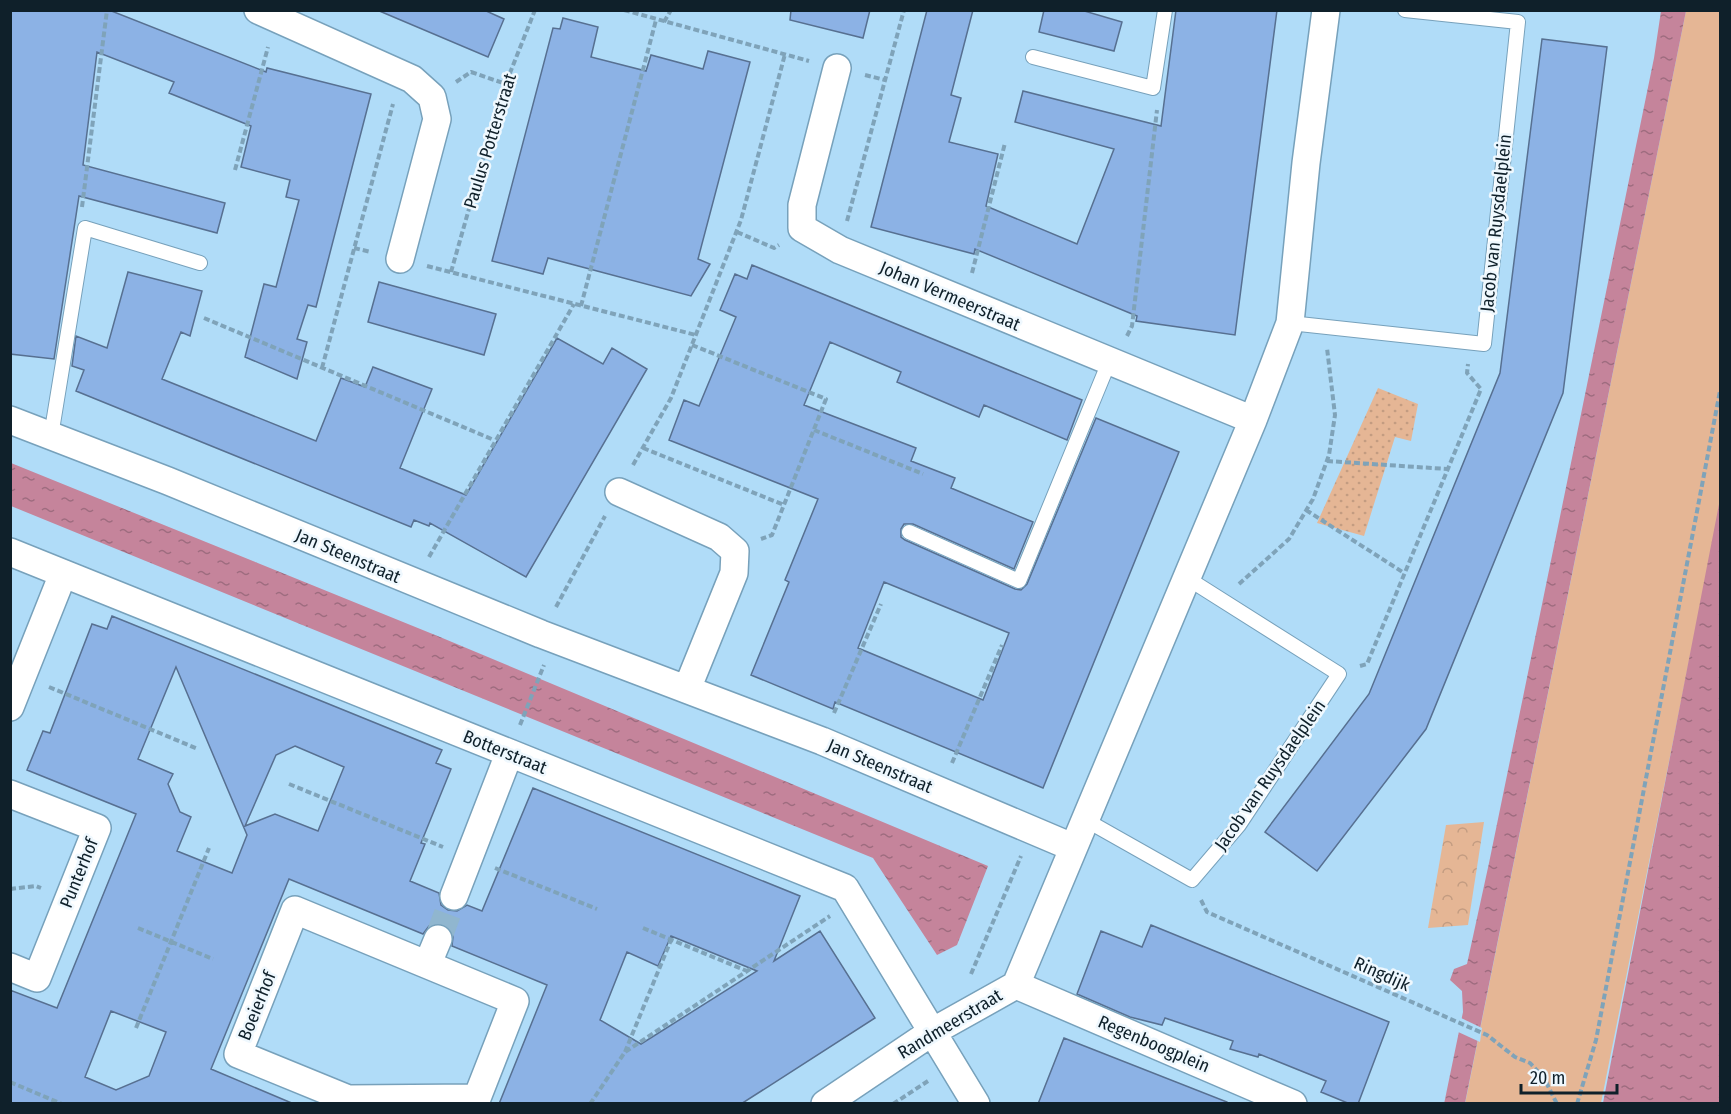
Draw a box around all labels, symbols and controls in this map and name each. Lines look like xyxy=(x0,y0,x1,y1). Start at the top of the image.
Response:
street label: Paulus Potterstraat xyxy=(459,71,521,211)
street label: Jacob van Ruysdaelplein xyxy=(1476,133,1516,313)
street label: Johan Vermeerstraat xyxy=(876,256,1024,336)
street label: Jan Steenstraat xyxy=(292,524,404,588)
street label: Jacob van Ruysdaelplein xyxy=(1210,695,1330,855)
street label: Botterstraat xyxy=(460,725,550,779)
street label: Jan Steenstraat xyxy=(824,734,936,798)
street label: Punterhof xyxy=(55,834,103,911)
street label: Ringdijk xyxy=(1351,952,1414,996)
street label: Boeierhof xyxy=(233,967,281,1044)
street label: Randmeerstraat xyxy=(894,984,1006,1064)
street label: Regenboogplein xyxy=(1095,1011,1213,1077)
scale bar xyxy=(1521,1057,1617,1095)
text: 20 m xyxy=(1530,1067,1565,1089)

